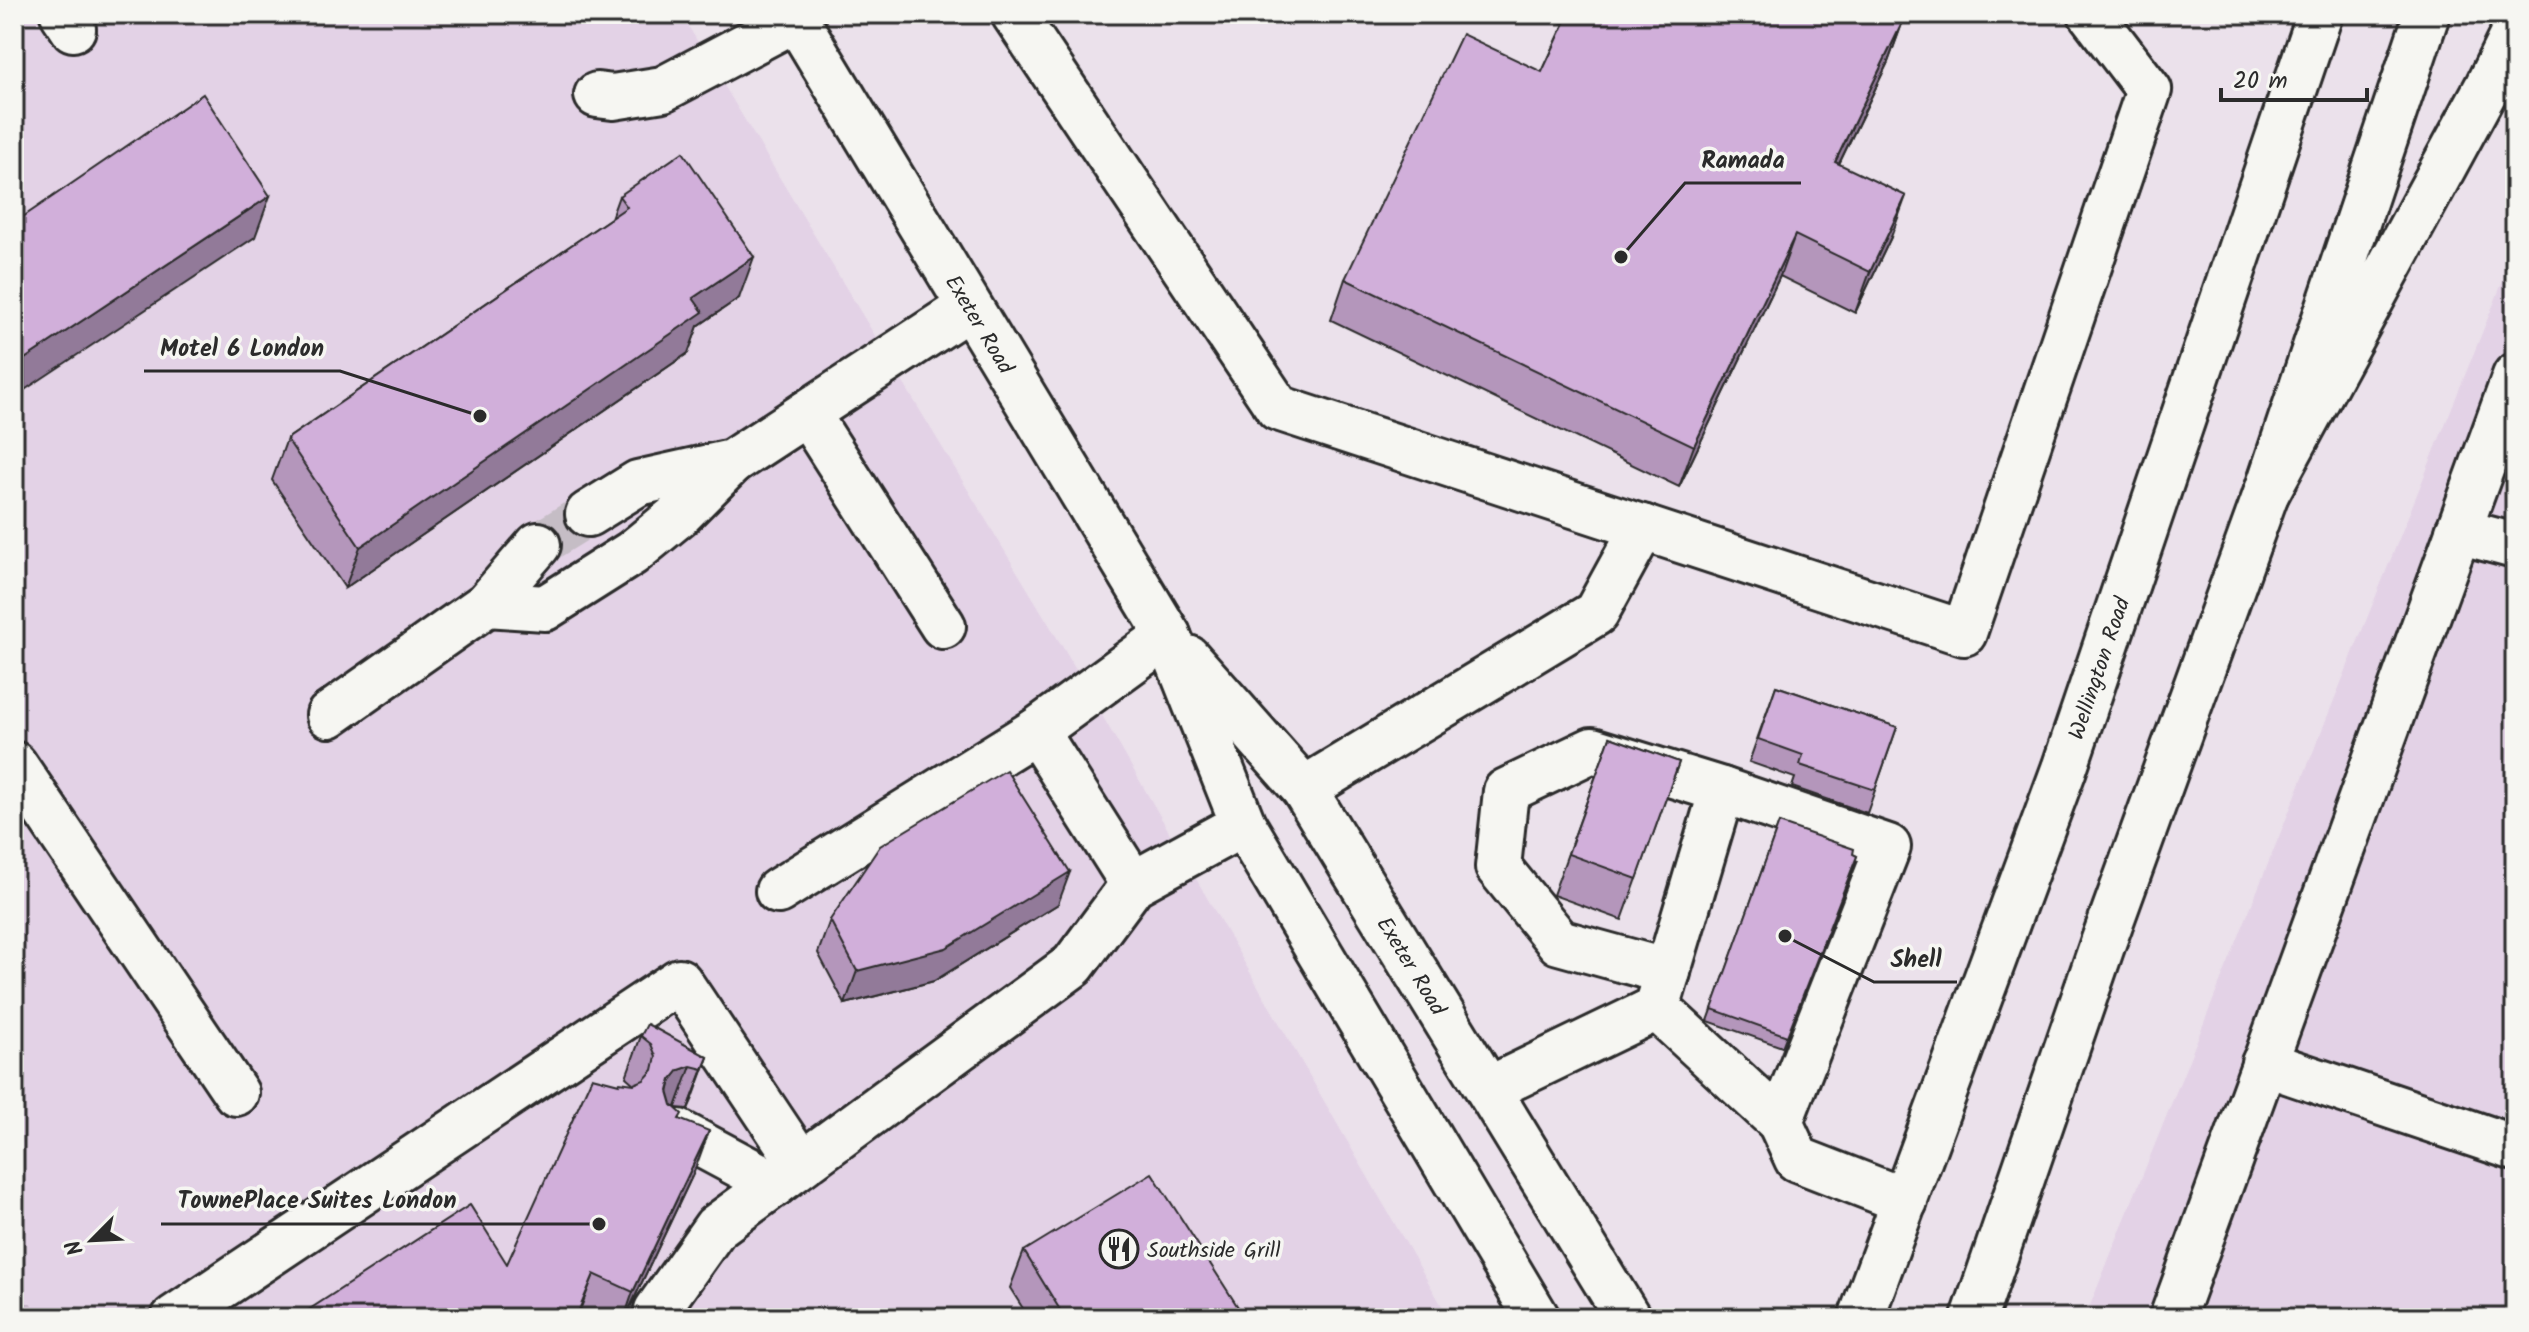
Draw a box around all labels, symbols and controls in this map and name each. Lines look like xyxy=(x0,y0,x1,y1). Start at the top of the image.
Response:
scale bar xyxy=(2221,52,2367,102)
text: 20 m xyxy=(2233,62,2288,101)
callout: Ramada xyxy=(1685,135,1801,183)
text: Ramada xyxy=(1701,142,1785,181)
street label: Exeter Road xyxy=(934,269,1022,383)
callout: Motel 6 London xyxy=(144,323,340,371)
text: Motel 6 London xyxy=(160,330,324,369)
street label: Wellington Road xyxy=(2060,592,2141,745)
street label: Exeter Road xyxy=(1366,910,1454,1024)
callout: Shell xyxy=(1874,934,1957,982)
text: Shell xyxy=(1890,941,1942,980)
callout: TownePlace Suites London xyxy=(161,1176,472,1224)
text: TownePlace Suites London xyxy=(177,1182,457,1221)
north arrow xyxy=(52,1200,132,1280)
restaurant icon: Southside Grill xyxy=(1098,1228,1140,1270)
text: N xyxy=(57,1234,95,1261)
place label: Southside Grill xyxy=(1147,1234,1281,1269)

